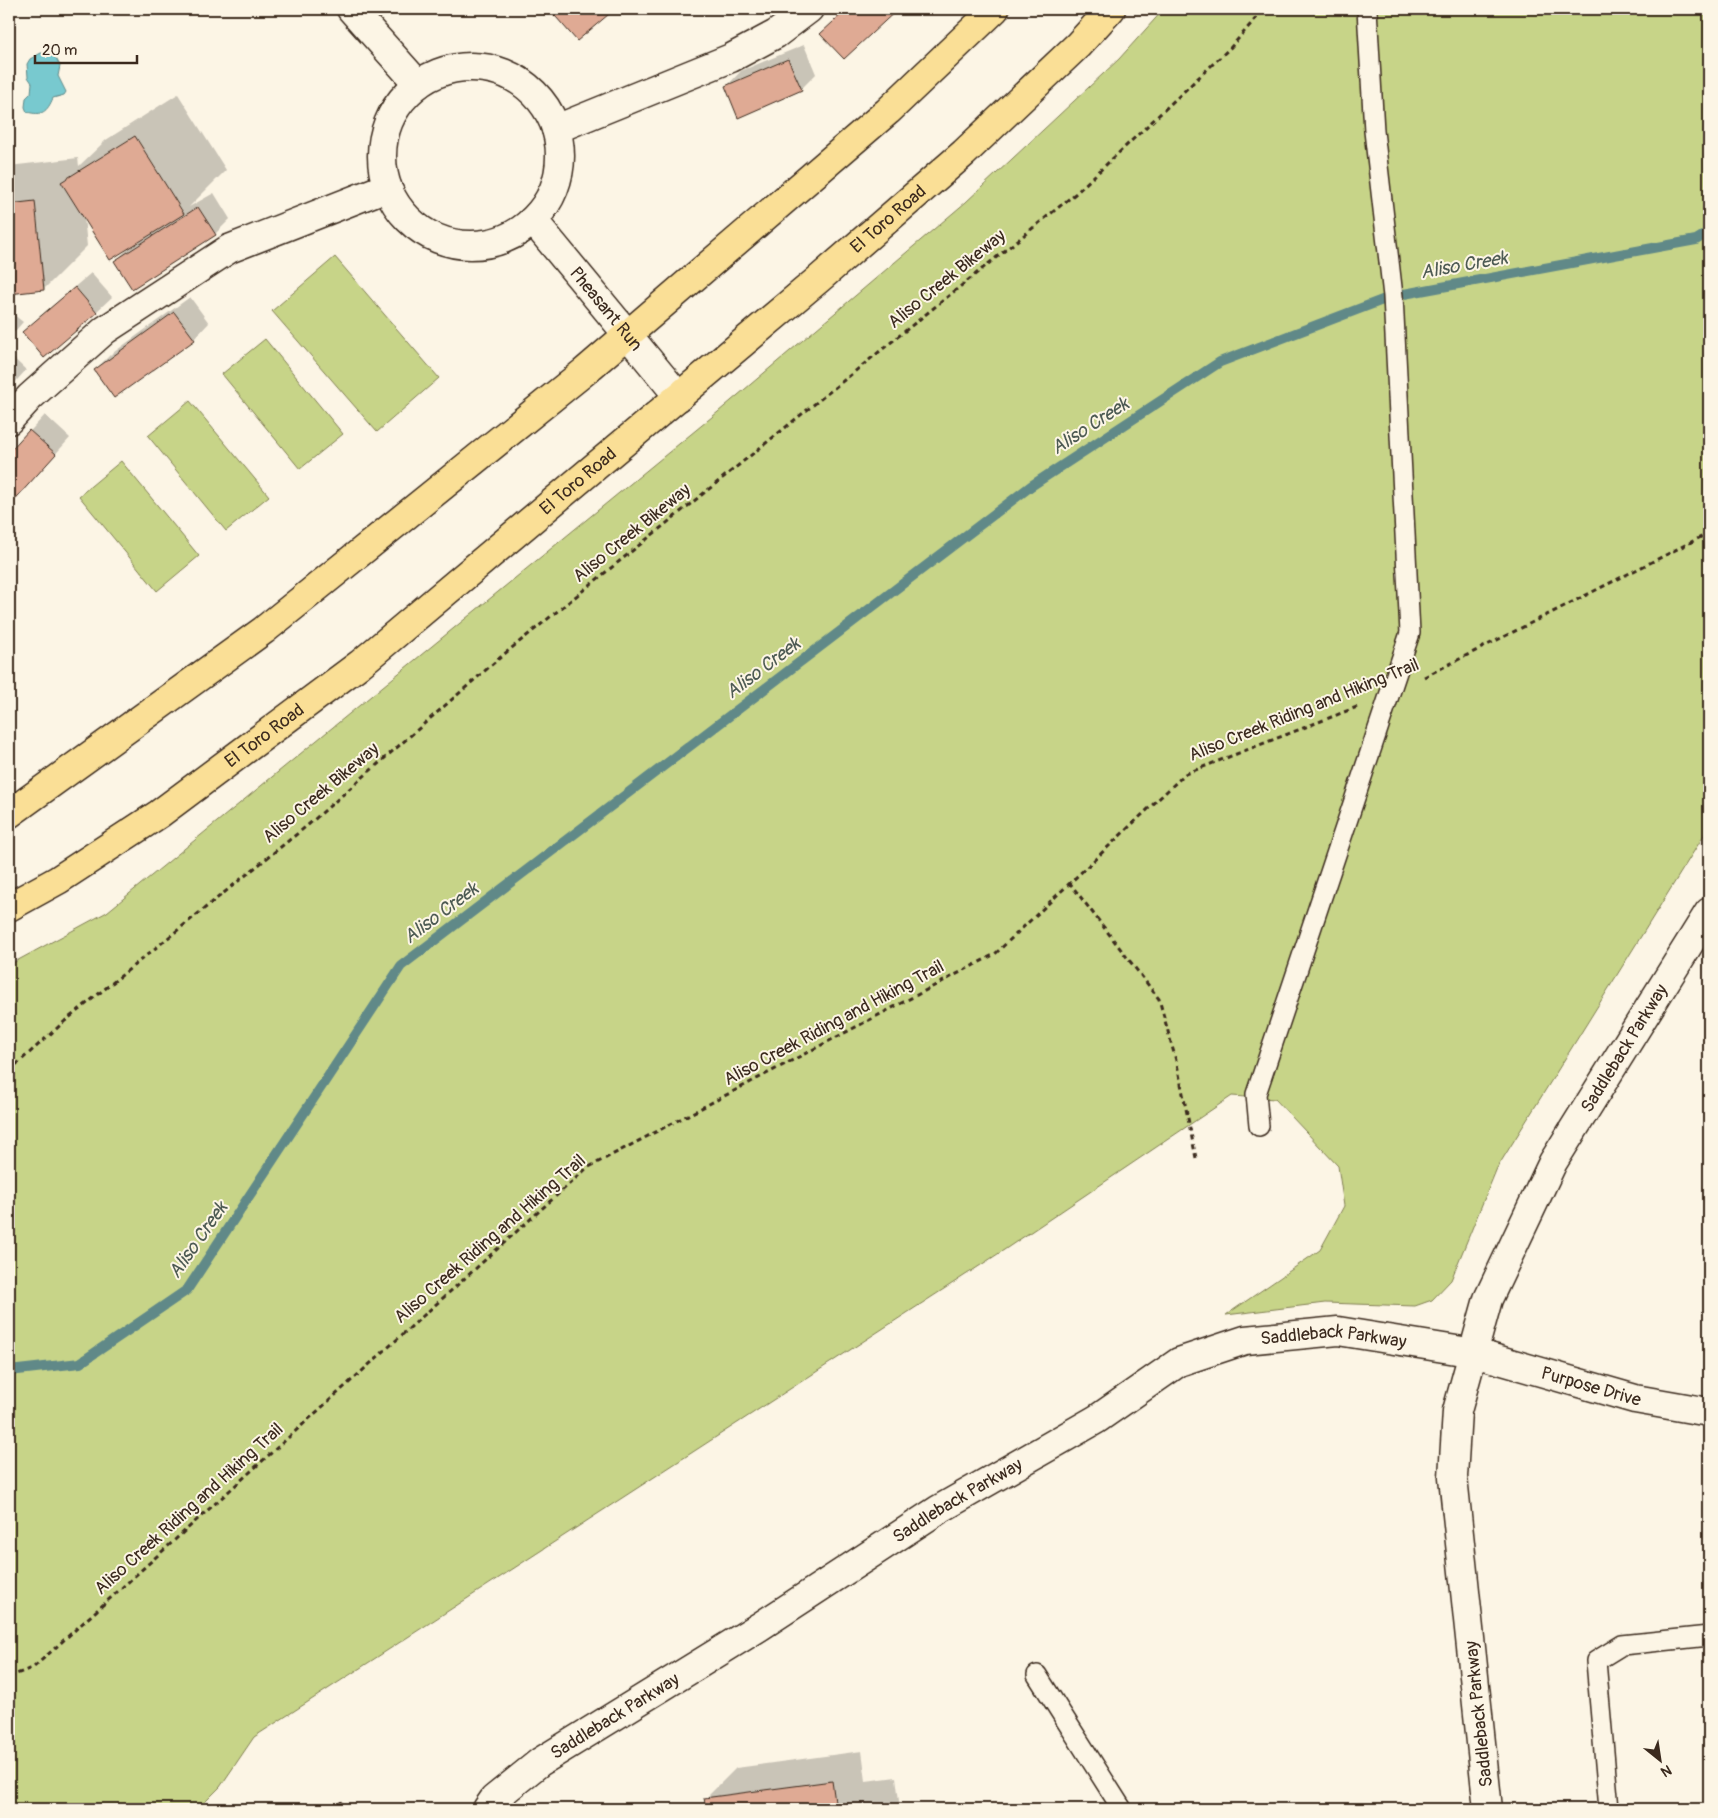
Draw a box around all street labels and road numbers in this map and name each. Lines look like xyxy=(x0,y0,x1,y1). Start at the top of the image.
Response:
street label: El Toro Road xyxy=(845,180,931,258)
street label: Aliso Creek Bikeway xyxy=(883,224,1011,334)
street label: Pheasant Run xyxy=(565,262,648,356)
street label: El Toro Road xyxy=(535,442,621,520)
street label: Aliso Creek Bikeway xyxy=(568,478,696,588)
street label: Aliso Creek Riding and Hiking Trail xyxy=(1185,653,1423,767)
street label: El Toro Road xyxy=(220,698,309,773)
street label: Aliso Creek Bikeway xyxy=(258,737,384,848)
street label: Aliso Creek Riding and Hiking Trail xyxy=(720,955,948,1091)
street label: Saddleback Parkway xyxy=(1575,979,1673,1117)
street label: Aliso Creek Riding and Hiking Trail xyxy=(389,1149,591,1329)
street label: Saddleback Parkway xyxy=(1259,1319,1408,1353)
street label: Purpose Drive xyxy=(1538,1361,1643,1411)
street label: Aliso Creek Riding and Hiking Trail xyxy=(90,1418,288,1600)
street label: Saddleback Parkway xyxy=(888,1453,1027,1548)
street label: Saddleback Parkway xyxy=(1460,1639,1498,1788)
street label: Saddleback Parkway xyxy=(546,1667,684,1764)

